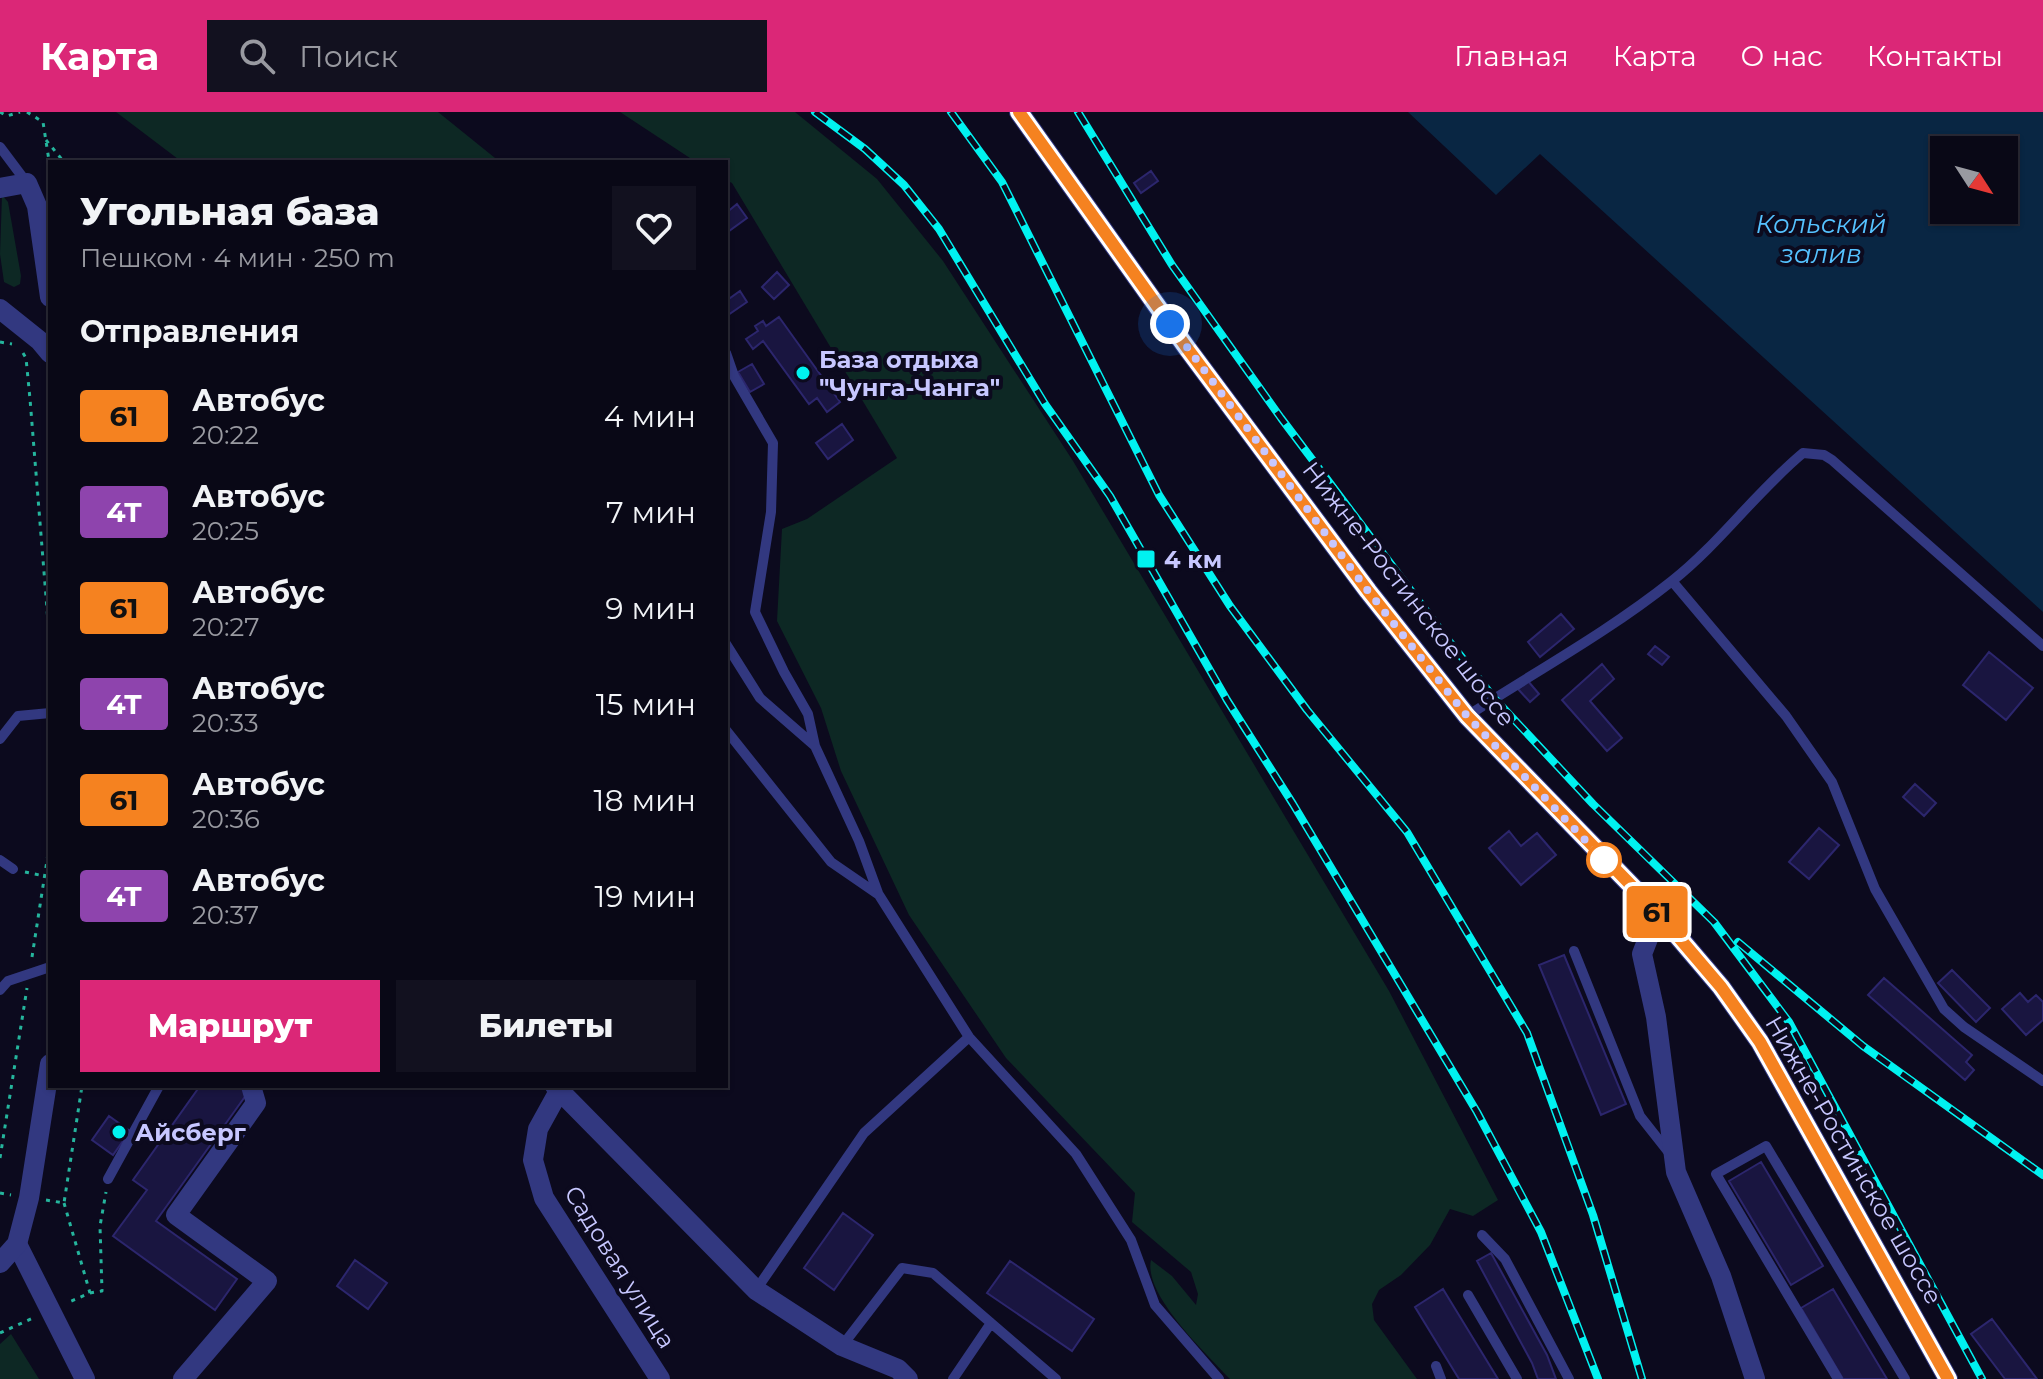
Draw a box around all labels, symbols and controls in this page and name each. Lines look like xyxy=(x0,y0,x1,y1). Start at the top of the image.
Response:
search box xyxy=(207,20,767,92)
text: Карта xyxy=(40,33,159,80)
icon: search xyxy=(235,34,279,78)
text: Поиск xyxy=(299,38,398,75)
text: Главная xyxy=(1454,39,1569,73)
text: Карта xyxy=(1613,39,1697,73)
text: О нас xyxy=(1741,39,1823,73)
text: Контакты xyxy=(1867,39,2003,73)
north arrow xyxy=(1930,136,2018,224)
map controls xyxy=(1930,136,2018,224)
button: heart xyxy=(612,186,696,270)
text: Угольная база xyxy=(80,188,379,235)
water label: Кольский залив xyxy=(1756,208,1886,270)
text: Пешком · 4 мин · 250 m xyxy=(80,242,395,274)
your location xyxy=(1150,304,1190,344)
text: Отправления xyxy=(80,313,299,350)
place label: База отдыха "Чунга-Чанга" xyxy=(819,345,1000,402)
marker: База отдыха "Чунга-Чанга" xyxy=(794,364,812,382)
text: Автобус xyxy=(192,382,325,419)
text: 4 мин xyxy=(604,398,696,435)
text: 61 xyxy=(110,399,138,433)
text: 20:22 xyxy=(192,419,259,451)
street label: Нижне-Ростинское шоссе xyxy=(1297,456,1521,732)
text: Автобус xyxy=(192,478,325,515)
text: 7 мин xyxy=(606,494,696,531)
text: 4Т xyxy=(106,495,142,529)
text: 20:25 xyxy=(192,515,259,547)
place label: 4 км xyxy=(1164,545,1222,574)
marker: 4 км xyxy=(1135,548,1157,570)
text: Автобус xyxy=(192,574,325,611)
text: 9 мин xyxy=(605,590,696,627)
text: 61 xyxy=(110,591,138,625)
text: 20:27 xyxy=(192,611,259,643)
text: Автобус xyxy=(192,670,325,707)
text: 15 мин xyxy=(596,686,696,723)
text: 4Т xyxy=(106,687,142,721)
text: 20:33 xyxy=(192,707,259,739)
text: Автобус xyxy=(192,766,325,803)
text: 18 мин xyxy=(594,782,696,819)
text: 61 xyxy=(110,783,138,817)
text: 20:36 xyxy=(192,803,260,835)
unlabelled marker xyxy=(1587,843,1621,877)
text: Автобус xyxy=(192,862,325,899)
text: 19 мин xyxy=(594,878,696,915)
text: 4Т xyxy=(106,879,142,913)
line badge: 61 xyxy=(1621,886,1693,938)
text: 61 xyxy=(1643,895,1671,929)
text: 20:37 xyxy=(192,899,259,931)
button: Маршрут xyxy=(80,980,380,1072)
button: Билеты xyxy=(396,980,696,1072)
street label: Нижне-Ростинское шоссе xyxy=(1759,1011,1949,1309)
place label: Айсберг xyxy=(135,1118,247,1147)
marker: Айсберг xyxy=(110,1123,128,1141)
street label: Садовая улица xyxy=(558,1180,682,1354)

